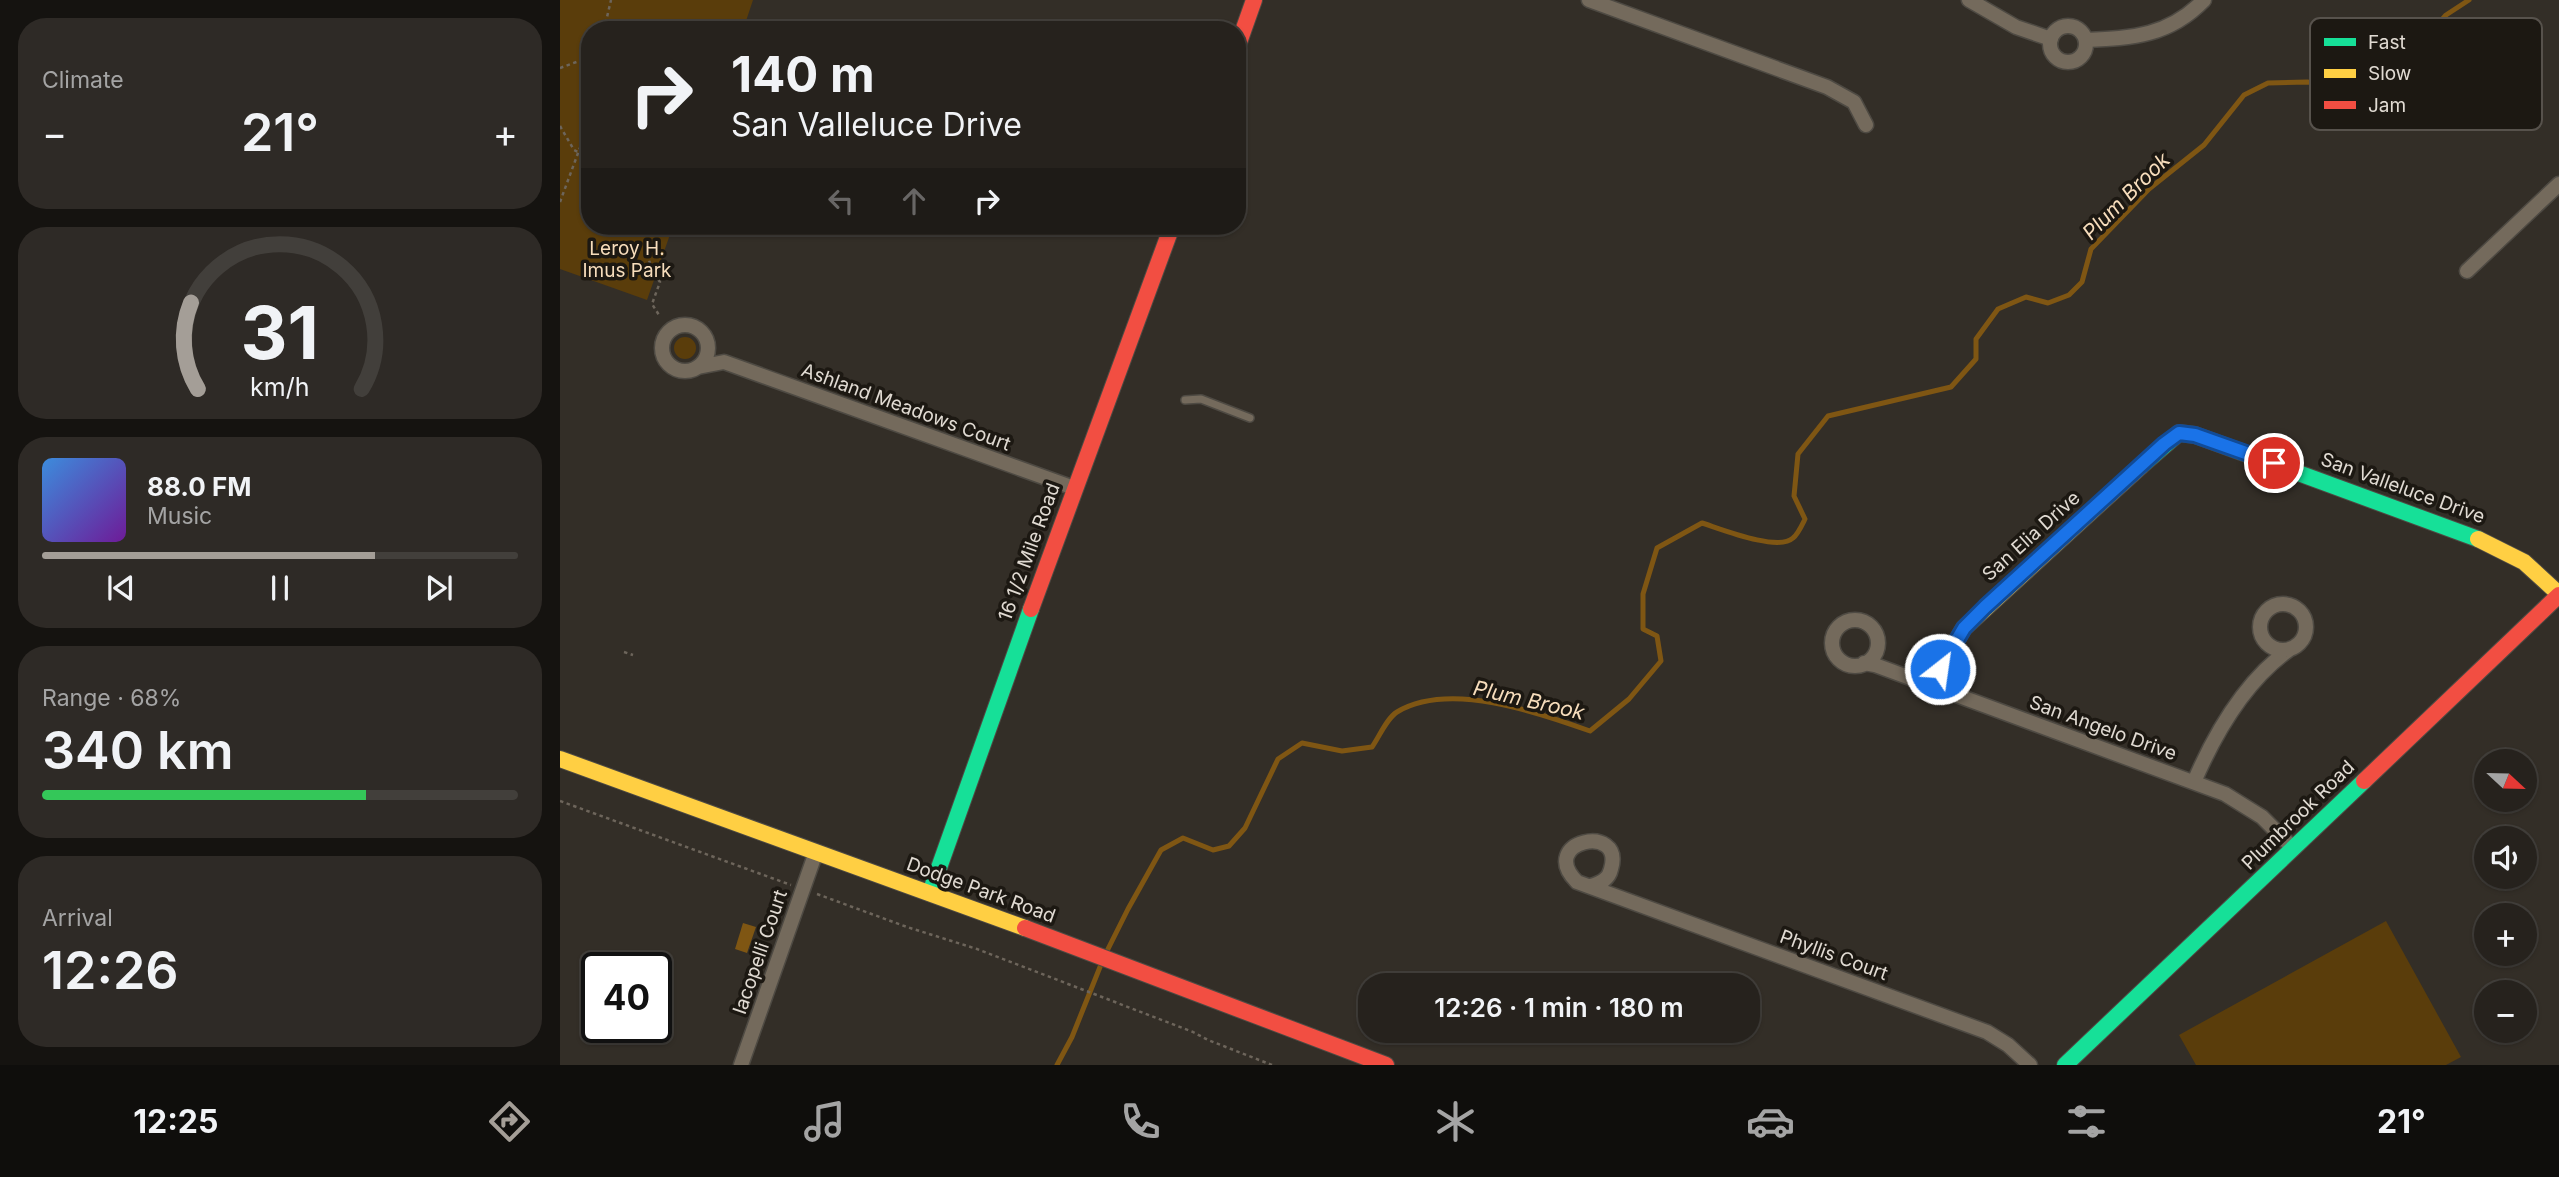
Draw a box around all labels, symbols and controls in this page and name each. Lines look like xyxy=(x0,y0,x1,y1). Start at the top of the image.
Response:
legend xyxy=(2310,18,2542,130)
text: Fast xyxy=(2368,31,2406,54)
text: 140 m xyxy=(731,45,875,104)
icon: right xyxy=(616,49,707,140)
text: Slow xyxy=(2368,62,2411,85)
text: Climate xyxy=(42,66,124,94)
text: Jam xyxy=(2368,94,2406,117)
text: 21° xyxy=(241,101,319,164)
text: San Valleluce Drive xyxy=(731,105,1022,144)
text: − xyxy=(42,110,67,156)
text: + xyxy=(493,110,518,156)
water label: Plum Brook xyxy=(2077,147,2175,245)
icon: left xyxy=(822,182,860,220)
icon: ahead xyxy=(895,182,933,220)
icon: right xyxy=(968,182,1006,220)
park label: Leroy H. Imus Park xyxy=(582,237,672,282)
text: 31 xyxy=(241,289,319,378)
street label: Ashland Meadows Court xyxy=(798,358,1014,456)
text: km/h xyxy=(250,372,310,402)
pin xyxy=(2244,433,2304,493)
icon: arrive xyxy=(2255,444,2293,482)
street label: San Valleluce Drive xyxy=(2318,448,2488,528)
text: 88.0 FM xyxy=(147,471,251,502)
street label: 16 1/2 Mile Road xyxy=(993,480,1065,624)
street label: San Elia Drive xyxy=(1978,486,2084,586)
text: Music xyxy=(147,502,212,530)
icon: previous xyxy=(102,569,140,607)
icon: pause xyxy=(261,569,299,607)
icon: next xyxy=(420,569,458,607)
position arrow xyxy=(1903,632,1977,706)
water label: Plum Brook xyxy=(1471,675,1587,725)
text: Range · 68% xyxy=(42,684,181,712)
street label: San Angelo Drive xyxy=(2026,691,2180,765)
text: 340 km xyxy=(42,719,234,782)
north arrow xyxy=(2474,749,2538,812)
map controls xyxy=(2474,749,2537,1043)
street label: Plumbrook Road xyxy=(2237,756,2359,874)
button: sound xyxy=(2474,826,2537,889)
street label: Dodge Park Road xyxy=(903,852,1059,928)
street label: Iacopelli Court xyxy=(728,887,792,1017)
button: + xyxy=(2474,903,2537,966)
text: Arrival xyxy=(42,904,113,932)
street label: Phyllis Court xyxy=(1777,925,1891,985)
text: 12:26 xyxy=(42,939,179,1002)
speed limit sign: 40 xyxy=(581,952,672,1043)
button: − xyxy=(2474,980,2537,1043)
text: 12:26 · 1 min · 180 m xyxy=(1434,992,1684,1023)
icon: directions xyxy=(485,1097,534,1146)
icon: music xyxy=(800,1097,849,1146)
icon: phone xyxy=(1116,1097,1165,1146)
icon: climate xyxy=(1431,1097,1480,1146)
icon: car xyxy=(1746,1097,1795,1146)
icon: filters xyxy=(2062,1097,2111,1146)
text: 12:25 xyxy=(133,1102,218,1141)
text: 21° xyxy=(2377,1102,2426,1141)

